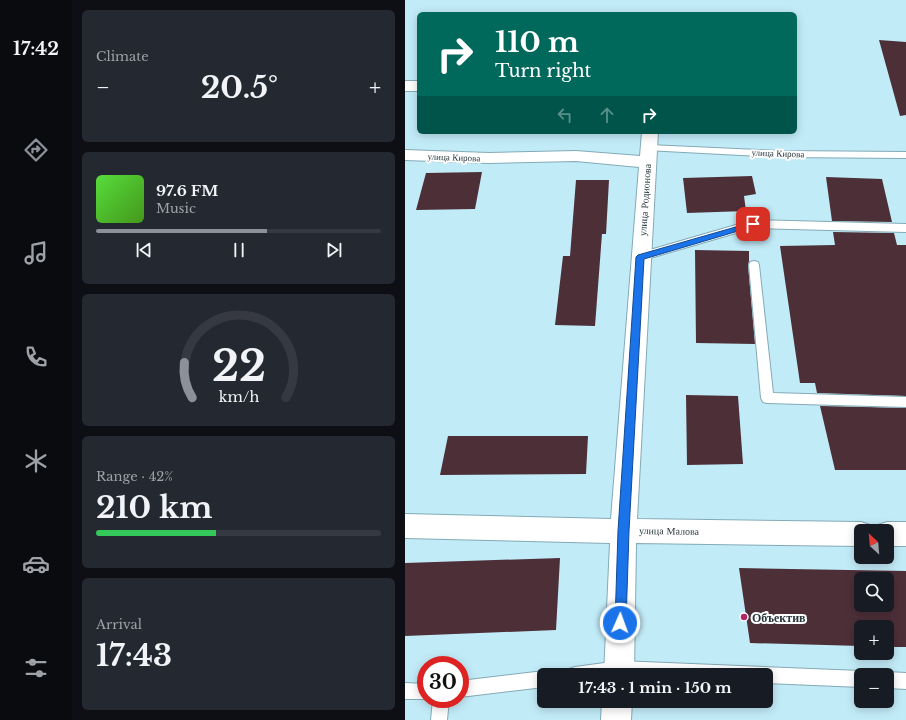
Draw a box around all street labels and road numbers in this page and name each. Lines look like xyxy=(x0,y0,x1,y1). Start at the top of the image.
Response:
street label: улица Кирова xyxy=(751,147,805,159)
street label: улица Кирова xyxy=(427,151,481,163)
street label: улица Родионова xyxy=(636,163,654,237)
street label: улица Малова xyxy=(639,524,700,538)

